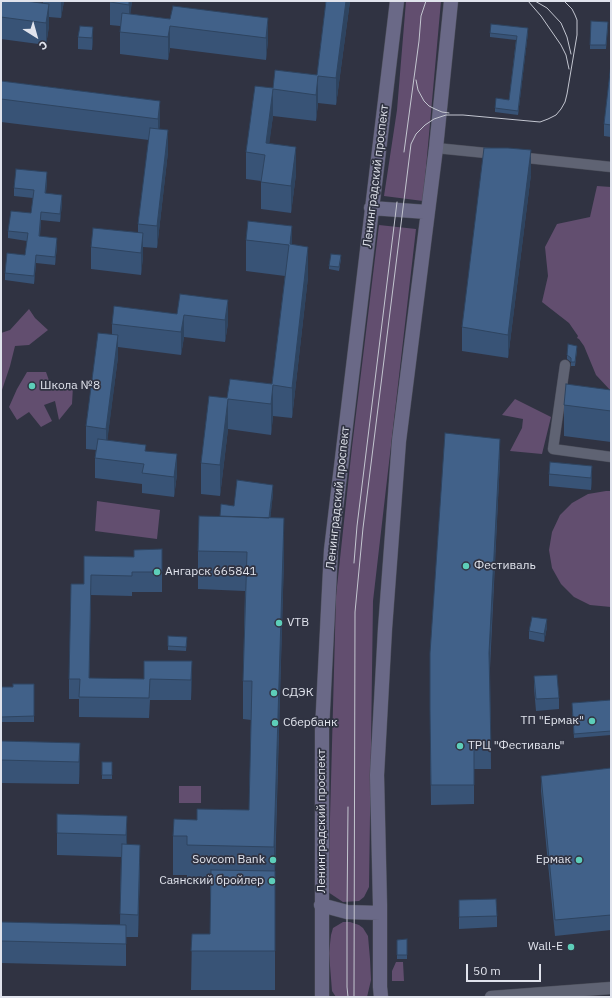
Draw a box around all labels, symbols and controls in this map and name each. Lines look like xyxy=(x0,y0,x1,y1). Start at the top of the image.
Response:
north arrow xyxy=(16,16,56,56)
text: С xyxy=(36,38,50,53)
street label: Ленинградский проспект xyxy=(360,104,392,248)
place label: Школа №8 xyxy=(40,379,100,393)
marker: Школа №8 xyxy=(27,381,37,391)
street label: Ленинградский проспект xyxy=(323,426,353,570)
place label: Фестиваль xyxy=(474,559,536,573)
marker: Фестиваль xyxy=(461,561,471,571)
place label: Ангарск 665841 xyxy=(165,565,257,579)
marker: Ангарск 665841 xyxy=(152,567,162,577)
place label: VTB xyxy=(287,616,309,630)
marker: VTB xyxy=(274,618,284,628)
place label: СДЭК xyxy=(282,686,314,700)
marker: СДЭК xyxy=(269,688,279,698)
place label: ТП "Ермак" xyxy=(521,714,584,728)
place label: Сбербанк xyxy=(283,716,338,730)
marker: ТП "Ермак" xyxy=(587,716,597,726)
marker: Сбербанк xyxy=(270,718,280,728)
place label: ТРЦ "Фестиваль" xyxy=(468,739,565,753)
marker: ТРЦ "Фестиваль" xyxy=(455,741,465,751)
street label: Ленинградский проспект xyxy=(315,749,329,893)
place label: Sovcom Bank xyxy=(192,853,265,867)
place label: Ермак xyxy=(536,853,571,867)
marker: Sovcom Bank xyxy=(268,855,278,865)
marker: Ермак xyxy=(574,855,584,865)
place label: Саянский бройлер xyxy=(159,874,264,888)
marker: Саянский бройлер xyxy=(267,876,277,886)
place label: Wall-E xyxy=(528,940,563,954)
marker: Wall-E xyxy=(566,942,576,952)
scale bar xyxy=(468,956,543,982)
text: 50 m xyxy=(473,963,501,978)

